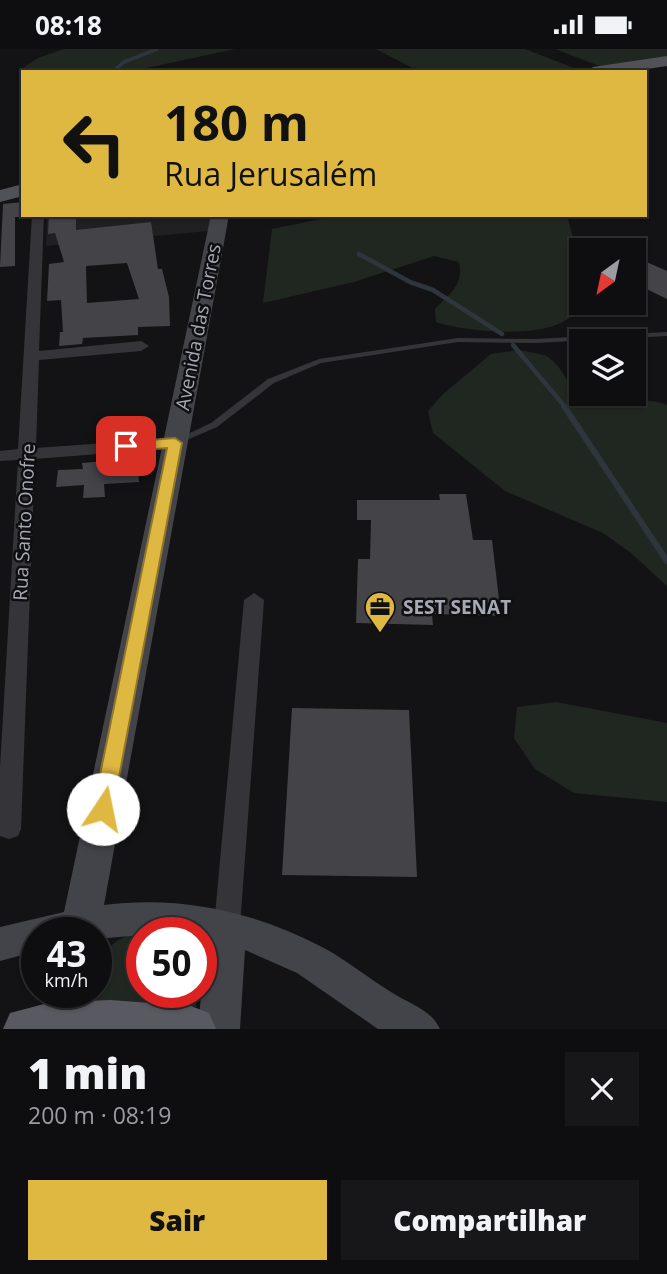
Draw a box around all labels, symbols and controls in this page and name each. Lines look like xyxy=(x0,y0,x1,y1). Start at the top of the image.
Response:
text: 08:18 xyxy=(35,7,102,43)
text: 180 m xyxy=(164,89,309,155)
icon: left xyxy=(49,98,140,189)
text: Rua Jerusalém xyxy=(164,152,377,195)
north arrow xyxy=(569,238,646,315)
map controls xyxy=(569,238,646,406)
street label: Avenida das Torres xyxy=(169,242,227,412)
button: layers xyxy=(569,329,646,406)
pin xyxy=(96,416,156,476)
icon: arrive xyxy=(107,427,145,465)
street label: Rua Santo Onofre xyxy=(7,443,41,601)
office icon: SEST SENAT xyxy=(363,590,397,634)
place label: SEST SENAT xyxy=(403,594,511,620)
position arrow xyxy=(66,772,140,846)
speed limit sign: 50 xyxy=(126,917,217,1008)
text: 43 xyxy=(46,930,87,977)
text: km/h xyxy=(45,968,88,992)
text: 1 min xyxy=(28,1044,147,1101)
button: close xyxy=(565,1052,639,1126)
text: 200 m · 08:19 xyxy=(28,1099,171,1131)
button: Sair xyxy=(28,1180,327,1260)
button: Compartilhar xyxy=(341,1180,639,1260)

